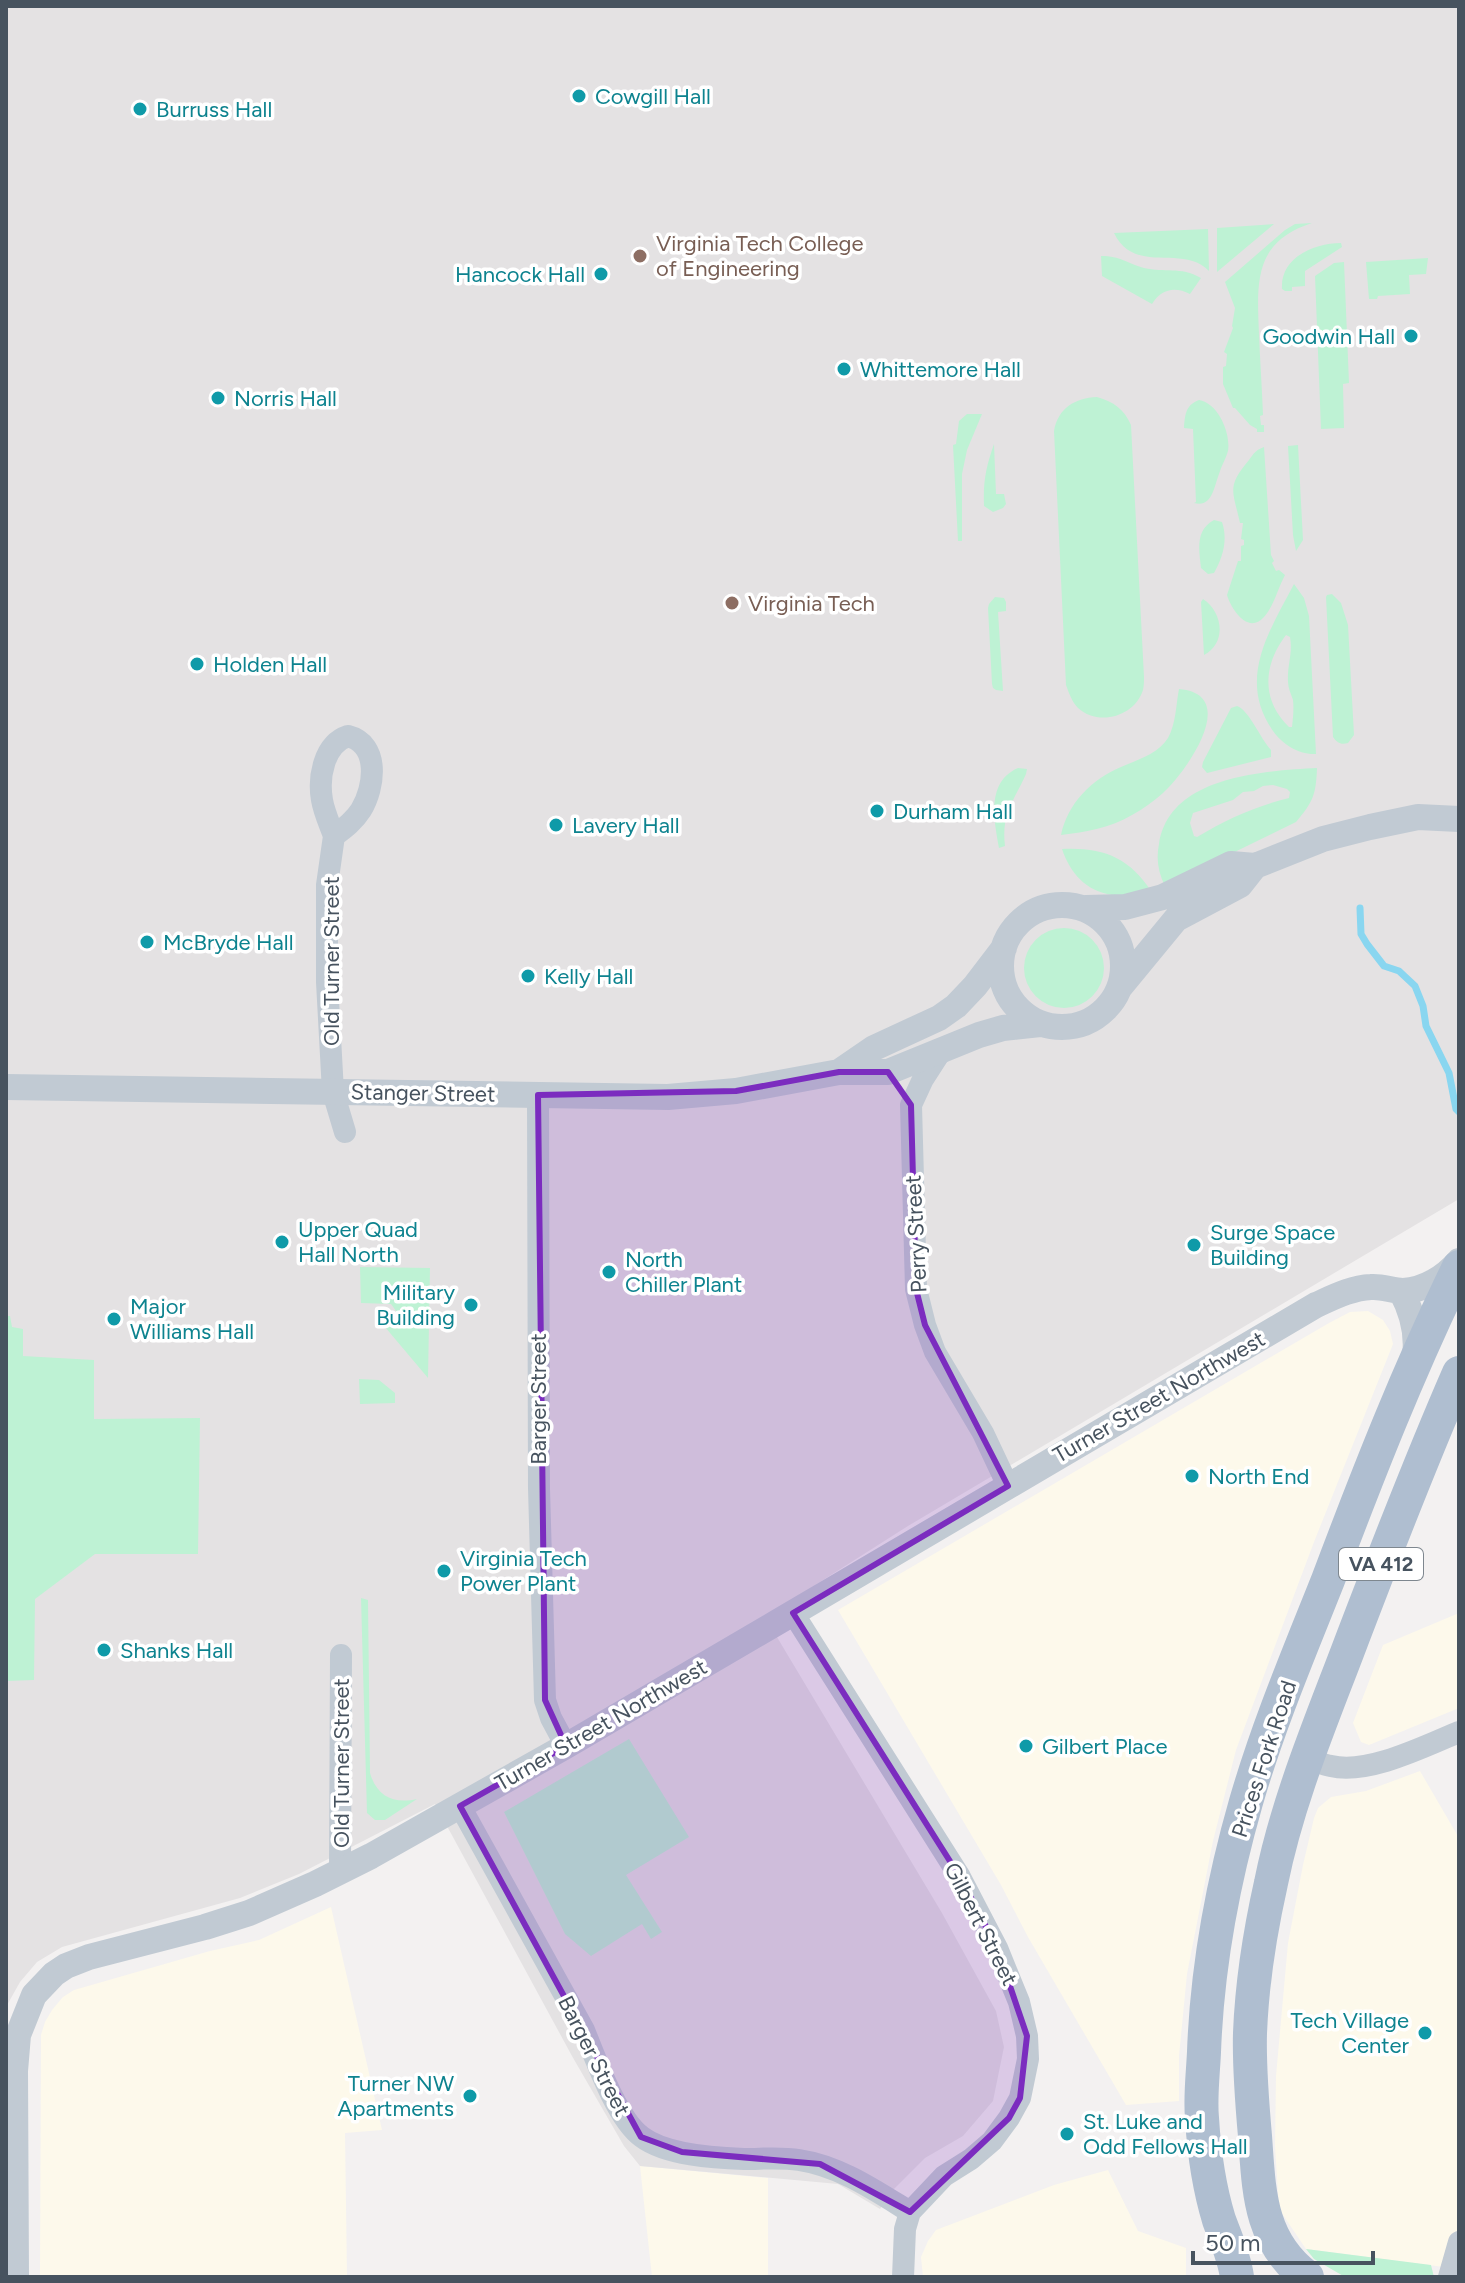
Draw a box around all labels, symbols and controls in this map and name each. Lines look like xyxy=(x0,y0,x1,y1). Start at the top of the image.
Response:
place label: Cowgill Hall xyxy=(595,83,711,110)
marker: Cowgill Hall xyxy=(570,87,588,105)
place label: Burruss Hall xyxy=(156,96,272,123)
marker: Burruss Hall xyxy=(131,100,149,118)
place label: Virginia Tech College of Engineering xyxy=(656,230,864,282)
marker: Virginia Tech College of Engineering xyxy=(631,247,649,265)
place label: Hancock Hall xyxy=(455,261,585,288)
marker: Hancock Hall xyxy=(592,265,610,283)
place label: Goodwin Hall xyxy=(1262,323,1395,350)
marker: Goodwin Hall xyxy=(1402,327,1420,345)
place label: Whittemore Hall xyxy=(860,356,1021,383)
marker: Whittemore Hall xyxy=(835,360,853,378)
place label: Norris Hall xyxy=(234,385,337,412)
marker: Norris Hall xyxy=(209,389,227,407)
place label: Virginia Tech xyxy=(748,590,875,617)
marker: Virginia Tech xyxy=(723,594,741,612)
place label: Holden Hall xyxy=(213,651,327,678)
marker: Holden Hall xyxy=(188,655,206,673)
place label: Durham Hall xyxy=(893,798,1013,825)
marker: Durham Hall xyxy=(868,802,886,820)
place label: Lavery Hall xyxy=(572,812,680,839)
marker: Lavery Hall xyxy=(547,816,565,834)
street label: Old Turner Street xyxy=(318,876,345,1046)
place label: McBryde Hall xyxy=(163,929,293,956)
marker: McBryde Hall xyxy=(138,933,156,951)
place label: Kelly Hall xyxy=(544,963,633,990)
marker: Kelly Hall xyxy=(519,967,537,985)
street label: Stanger Street xyxy=(350,1078,496,1108)
street label: Perry Street xyxy=(899,1174,933,1294)
place label: Upper Quad Hall North xyxy=(298,1216,418,1268)
place label: Surge Space Building xyxy=(1210,1219,1335,1271)
marker: Upper Quad Hall North xyxy=(273,1233,291,1251)
marker: Surge Space Building xyxy=(1185,1236,1203,1254)
place label: North Chiller Plant xyxy=(625,1246,742,1298)
marker: North Chiller Plant xyxy=(600,1263,618,1281)
place label: Military Building xyxy=(376,1279,455,1331)
place label: Major Williams Hall xyxy=(130,1293,254,1345)
marker: Military Building xyxy=(462,1296,480,1314)
marker: Major Williams Hall xyxy=(105,1310,123,1328)
street label: Turner Street Northwest xyxy=(1048,1325,1270,1469)
street label: Barger Street xyxy=(525,1333,552,1465)
place label: North End xyxy=(1208,1463,1309,1490)
marker: North End xyxy=(1183,1467,1201,1485)
place label: Virginia Tech Power Plant xyxy=(460,1545,587,1597)
road number: VA 412 xyxy=(1339,1548,1423,1580)
marker: Virginia Tech Power Plant xyxy=(435,1562,453,1580)
place label: Shanks Hall xyxy=(120,1637,233,1664)
marker: Shanks Hall xyxy=(95,1641,113,1659)
street label: Turner Street Northwest xyxy=(490,1653,712,1797)
street label: Prices Fork Road xyxy=(1226,1677,1302,1841)
street label: Old Turner Street xyxy=(328,1678,355,1848)
place label: Gilbert Place xyxy=(1042,1733,1167,1760)
marker: Gilbert Place xyxy=(1017,1737,1035,1755)
street label: Gilbert Street xyxy=(938,1858,1024,1990)
street label: Barger Street xyxy=(552,1991,636,2121)
place label: Tech Village Center xyxy=(1290,2007,1410,2059)
marker: Tech Village Center xyxy=(1416,2024,1434,2042)
place label: Turner NW Apartments xyxy=(338,2070,454,2122)
marker: Turner NW Apartments xyxy=(461,2087,479,2105)
place label: St. Luke and Odd Fellows Hall xyxy=(1083,2108,1248,2160)
marker: St. Luke and Odd Fellows Hall xyxy=(1058,2125,1076,2143)
scale bar xyxy=(1193,2215,1373,2265)
text: 50 m xyxy=(1205,2228,1261,2257)

